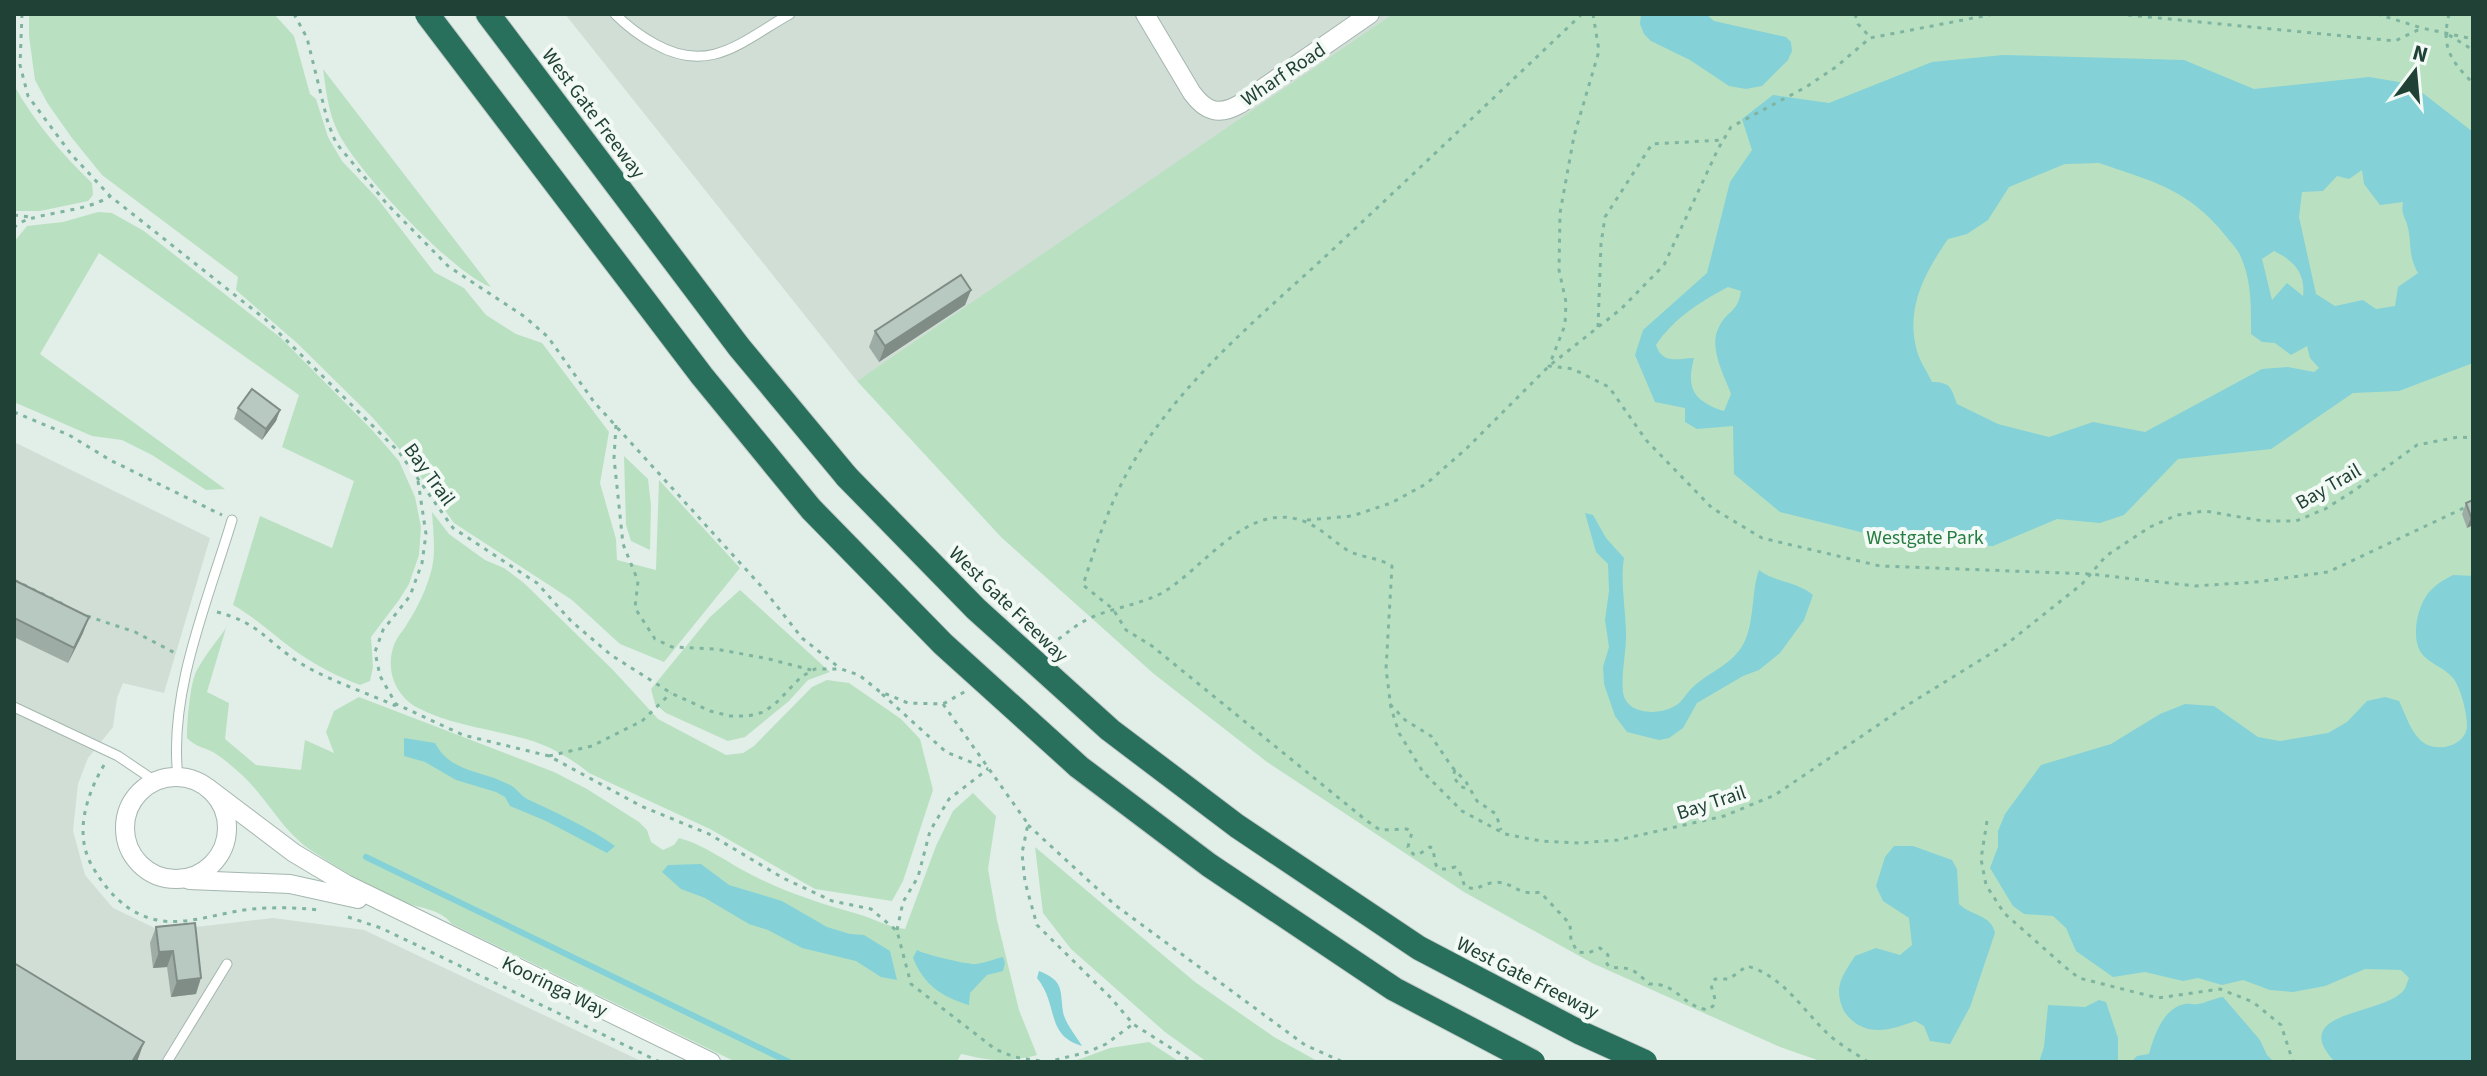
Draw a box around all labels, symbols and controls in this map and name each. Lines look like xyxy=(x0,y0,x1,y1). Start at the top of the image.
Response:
north arrow xyxy=(2375,32,2455,112)
street label: Wharf Road xyxy=(1236,36,1331,113)
text: N xyxy=(2409,36,2432,71)
street label: West Gate Freeway xyxy=(535,43,652,185)
street label: Bay Trail xyxy=(397,437,462,512)
street label: Bay Trail xyxy=(2291,457,2366,517)
park label: Westgate Park xyxy=(1866,524,1984,552)
street label: West Gate Freeway xyxy=(942,540,1075,670)
street label: Bay Trail xyxy=(1673,779,1750,827)
street label: West Gate Freeway xyxy=(1451,930,1604,1026)
street label: Kooringa Way xyxy=(497,949,613,1025)

